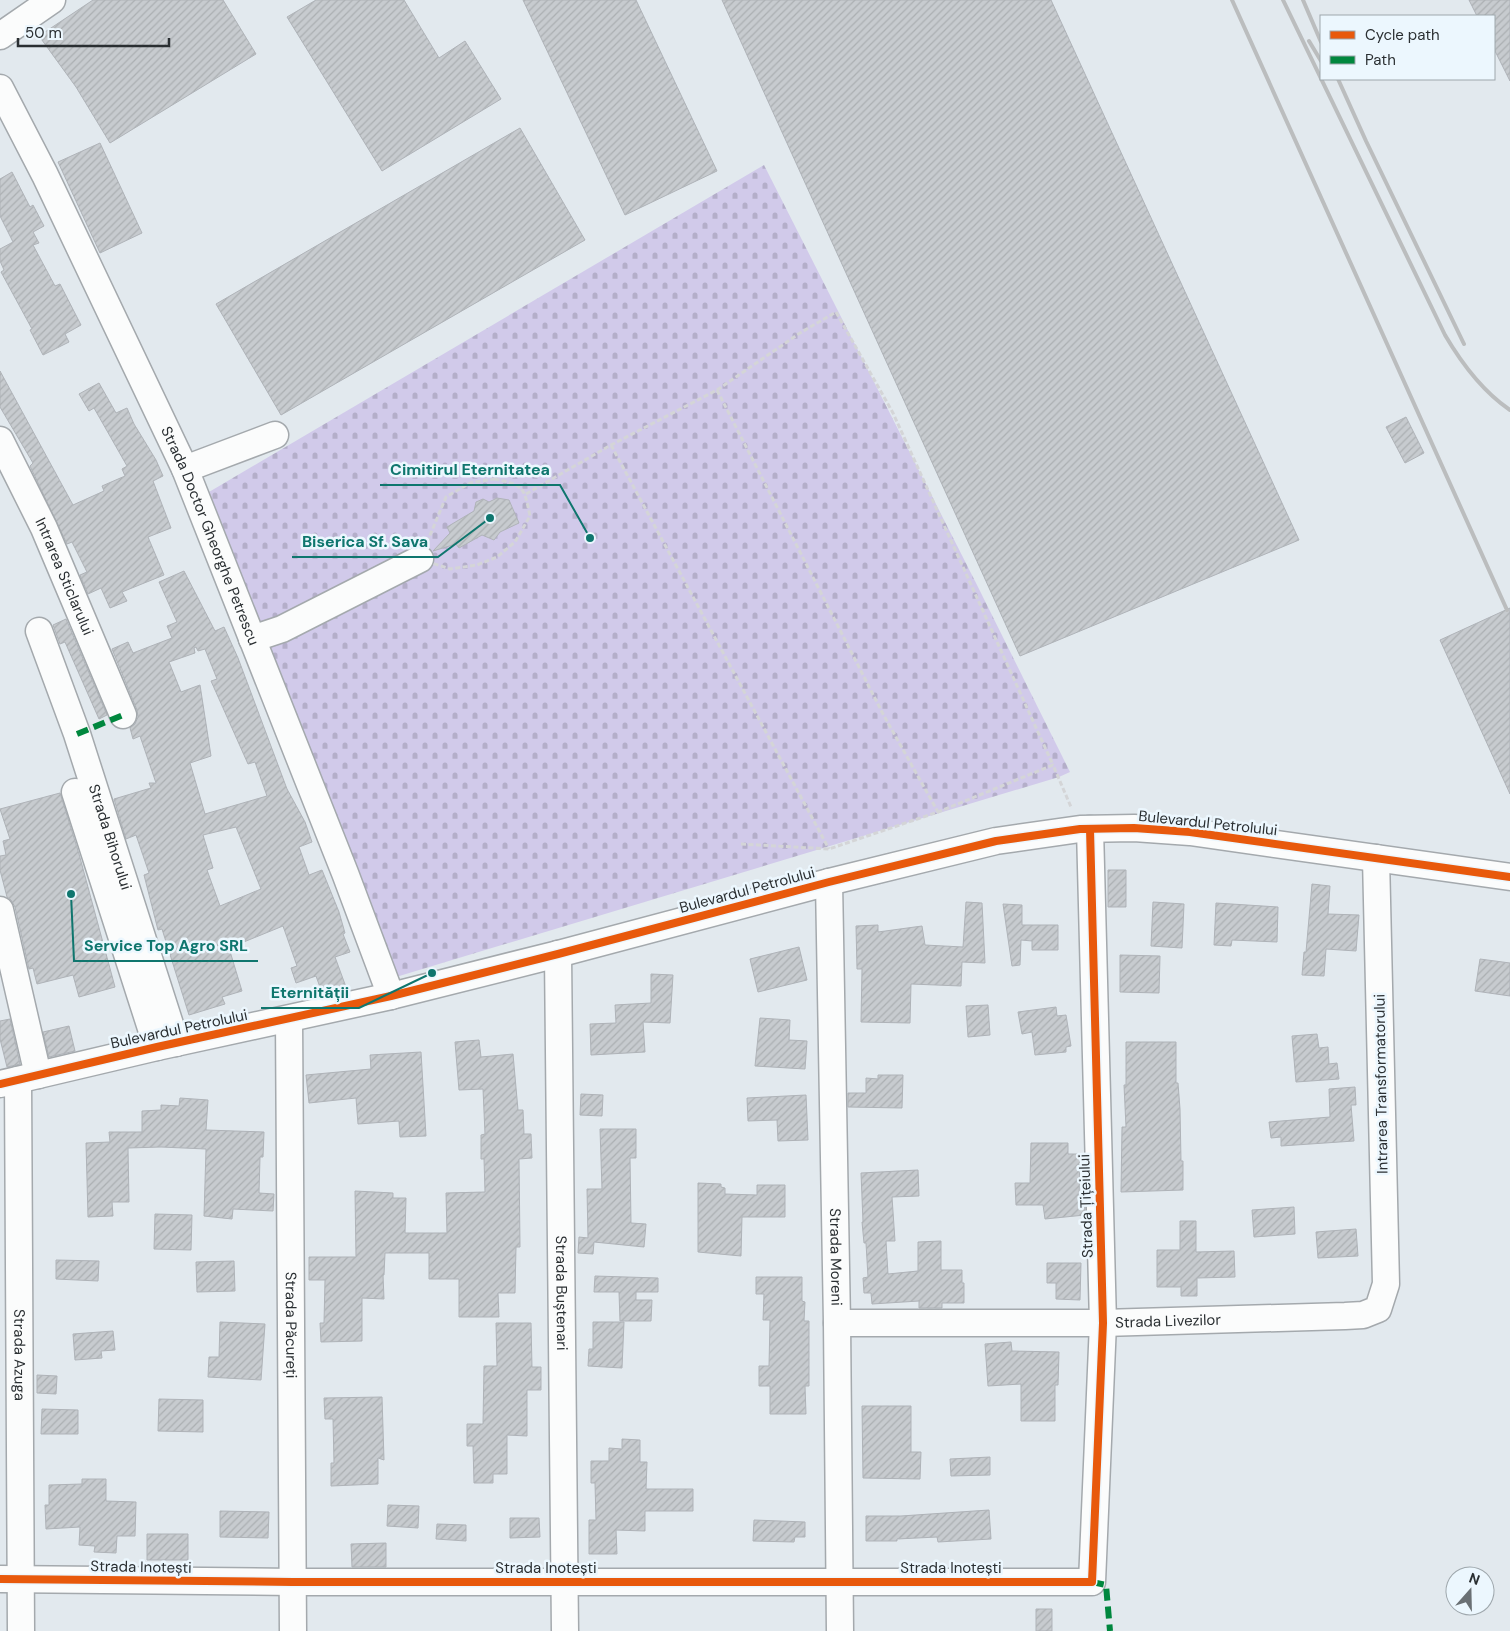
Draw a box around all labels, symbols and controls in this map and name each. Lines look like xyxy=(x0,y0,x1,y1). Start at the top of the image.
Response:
scale bar xyxy=(18,15,169,47)
legend xyxy=(1320,15,1495,80)
text: 50 m xyxy=(25,23,62,43)
text: Cycle path xyxy=(1365,25,1440,45)
text: Path xyxy=(1365,50,1396,70)
street label: Strada Doctor Gheorghe Petrescu xyxy=(156,423,264,648)
callout: Cimitirul Eternitatea xyxy=(380,454,560,485)
text: Cimitirul Eternitatea xyxy=(390,459,550,480)
street label: Intrarea Sticlarului xyxy=(30,514,98,638)
callout: Biserica Sf. Sava xyxy=(292,526,438,557)
text: Biserica Sf. Sava xyxy=(302,531,428,552)
street label: Strada Bihorului xyxy=(84,782,136,892)
street label: Bulevardul Petrolului xyxy=(1138,806,1278,840)
street label: Bulevardul Petrolului xyxy=(677,862,817,918)
callout: Service Top Agro SRL xyxy=(74,930,258,961)
text: Service Top Agro SRL xyxy=(84,935,248,956)
callout: Eternității xyxy=(261,977,359,1008)
text: Eternității xyxy=(271,982,349,1003)
street label: Intrarea Transformatorului xyxy=(1369,994,1393,1174)
street label: Bulevardul Petrolului xyxy=(109,1005,249,1053)
street label: Strada Țițeiului xyxy=(1074,1154,1098,1258)
street label: Strada Moreni xyxy=(825,1208,847,1306)
street label: Strada Buștenari xyxy=(551,1235,572,1351)
street label: Strada Păcureți xyxy=(281,1272,301,1378)
street label: Strada Azuga xyxy=(9,1309,30,1401)
street label: Strada Livezilor xyxy=(1115,1310,1222,1333)
street label: Strada Inotești xyxy=(90,1556,192,1578)
street label: Strada Inotești xyxy=(495,1558,597,1578)
street label: Strada Inotești xyxy=(900,1558,1002,1578)
north arrow xyxy=(1445,1566,1495,1616)
text: N xyxy=(1467,1569,1482,1589)

